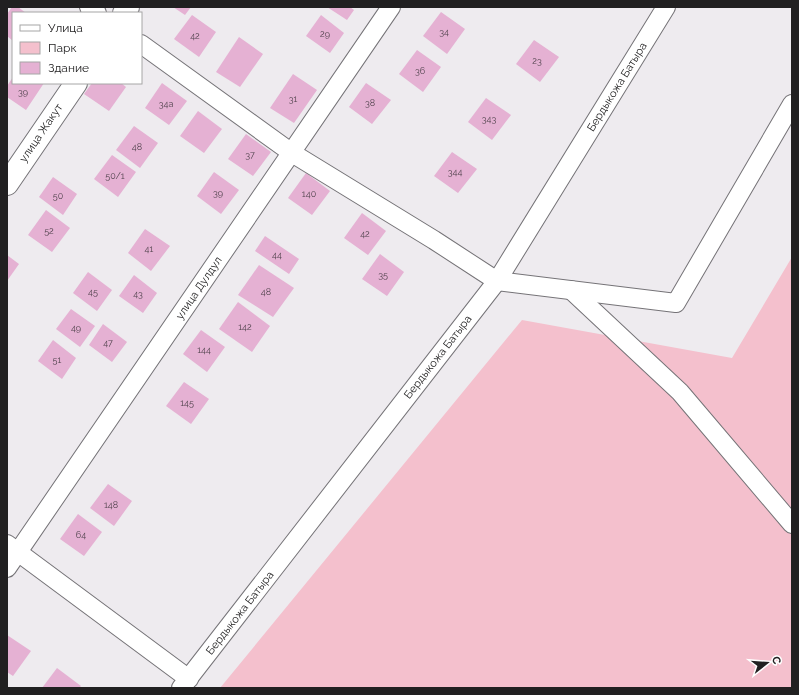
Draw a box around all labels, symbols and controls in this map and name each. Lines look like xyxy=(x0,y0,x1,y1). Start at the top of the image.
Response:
legend xyxy=(12,12,142,84)
text: Улица xyxy=(48,21,83,35)
house number: 34 xyxy=(439,27,449,37)
house number: 29 xyxy=(320,29,330,39)
house number: 42 xyxy=(190,31,200,41)
street label: Бердыкожа Батыра xyxy=(584,40,650,134)
text: Парк xyxy=(48,41,77,55)
house number: 23 xyxy=(532,56,542,66)
text: Здание xyxy=(48,61,89,75)
house number: 36 xyxy=(415,66,426,76)
house number: 39 xyxy=(18,87,28,97)
house number: 31 xyxy=(289,94,297,104)
house number: 38 xyxy=(365,98,375,108)
house number: 34а xyxy=(159,99,173,109)
street label: улица Жакут xyxy=(17,101,66,165)
house number: 343 xyxy=(482,114,496,124)
house number: 48 xyxy=(132,142,142,152)
house number: 37 xyxy=(245,150,255,160)
house number: 344 xyxy=(448,167,462,177)
house number: 50/1 xyxy=(105,171,125,181)
house number: 39 xyxy=(213,188,223,198)
house number: 140 xyxy=(302,189,317,199)
house number: 50 xyxy=(53,191,64,201)
house number: 52 xyxy=(44,226,54,236)
house number: 42 xyxy=(360,229,370,239)
house number: 41 xyxy=(145,244,154,254)
house number: 44 xyxy=(272,250,282,260)
street label: улица Дулдул xyxy=(173,254,225,322)
house number: 35 xyxy=(378,270,388,280)
house number: 45 xyxy=(88,287,98,297)
house number: 48 xyxy=(261,287,271,297)
house number: 43 xyxy=(133,289,143,299)
street label: Бердыкожа Батыра xyxy=(401,313,475,401)
house number: 142 xyxy=(238,322,252,332)
house number: 49 xyxy=(71,323,81,333)
house number: 47 xyxy=(103,338,113,348)
house number: 144 xyxy=(197,345,211,355)
house number: 51 xyxy=(53,355,62,365)
house number: 145 xyxy=(180,398,194,408)
house number: 148 xyxy=(104,500,118,510)
house number: 64 xyxy=(76,530,86,540)
street label: Бердыкожа Батыра xyxy=(203,569,277,657)
north arrow xyxy=(747,643,787,683)
text: С xyxy=(769,655,784,666)

